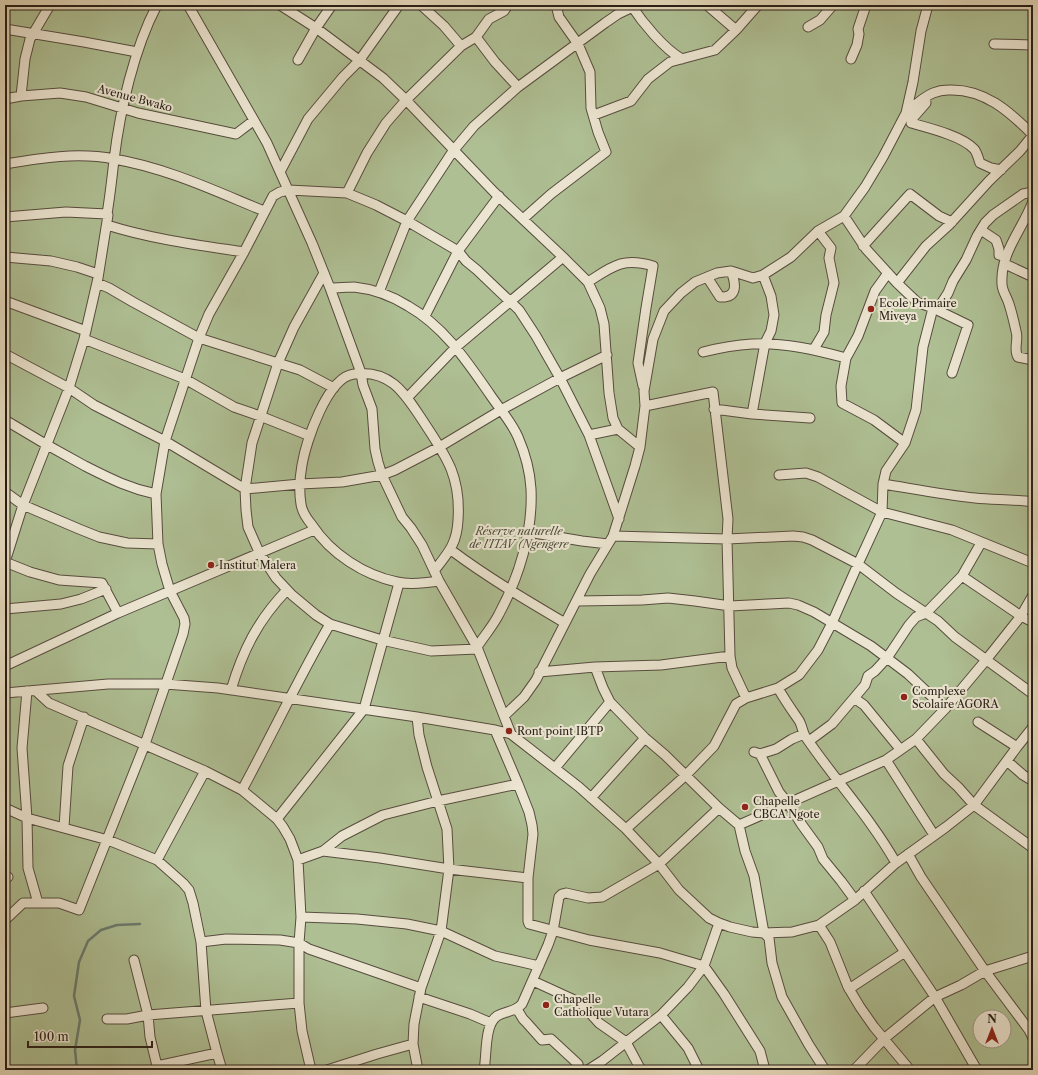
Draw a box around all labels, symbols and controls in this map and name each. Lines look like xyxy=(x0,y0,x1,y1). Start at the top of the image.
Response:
street label: Avenue Bwako xyxy=(95,81,174,115)
place label: Ecole Primaire Miveya xyxy=(879,296,957,323)
marker: Ecole Primaire Miveya xyxy=(866,304,876,314)
park label: Réserve naturelle de l'ITAV (Ngengere xyxy=(469,524,569,551)
place label: Institut Malera xyxy=(219,558,296,572)
marker: Institut Malera xyxy=(206,560,216,570)
place label: Complexe Scolaire AGORA xyxy=(912,684,999,711)
marker: Complexe Scolaire AGORA xyxy=(899,692,909,702)
place label: Ront point IBTP xyxy=(517,724,603,738)
marker: Ront point IBTP xyxy=(504,726,514,736)
place label: Chapelle CBCA Ngote xyxy=(753,794,820,821)
marker: Chapelle CBCA Ngote xyxy=(740,802,750,812)
place label: Chapelle Catholique Vutara xyxy=(554,992,649,1019)
marker: Chapelle Catholique Vutara xyxy=(541,1000,551,1010)
north arrow xyxy=(972,1009,1012,1049)
text: N xyxy=(987,1012,997,1026)
scale bar xyxy=(28,1023,152,1049)
text: 100 m xyxy=(34,1029,69,1044)

